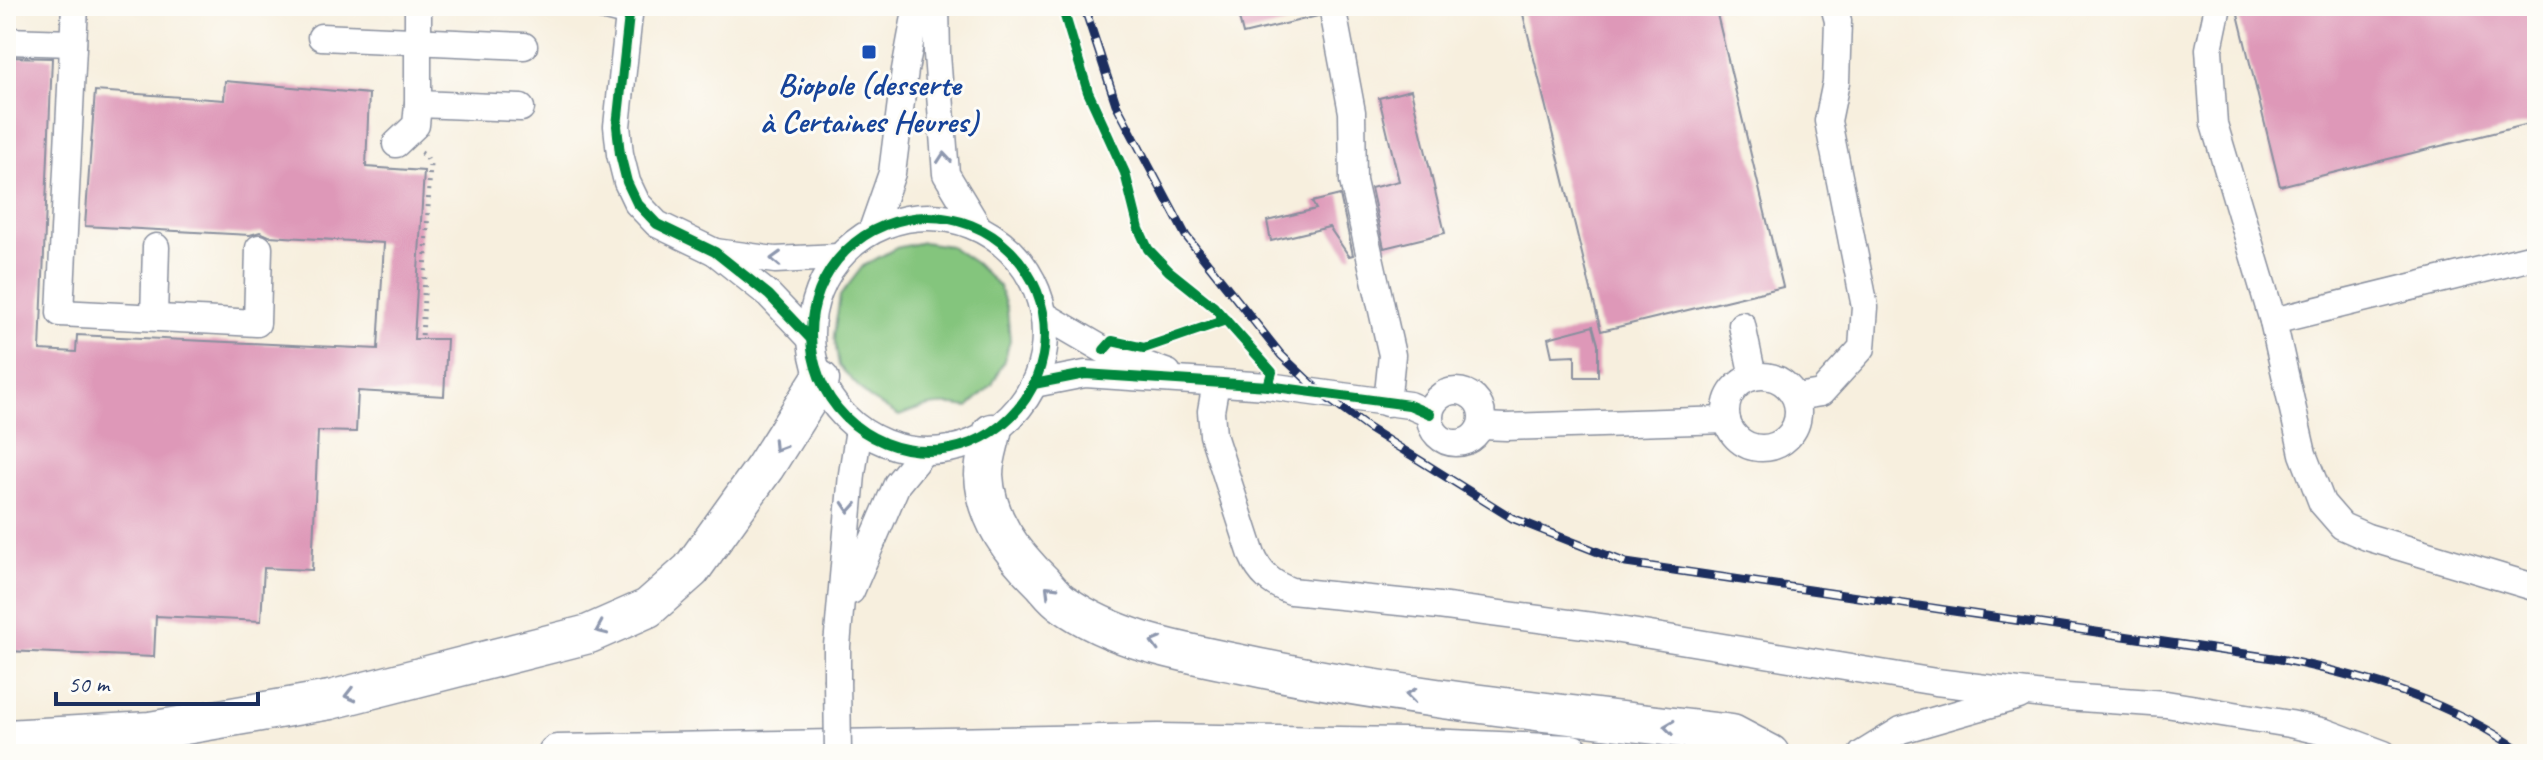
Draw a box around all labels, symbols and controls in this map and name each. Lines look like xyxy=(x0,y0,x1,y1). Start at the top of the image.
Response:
marker: Biopole (desserte à Certaines Heures) xyxy=(860,43,878,61)
place label: Biopole (desserte à Certaines Heures) xyxy=(760,64,981,142)
one-way arrow xyxy=(936,151,953,164)
one-way arrow xyxy=(769,251,782,268)
one-way arrow xyxy=(773,438,788,452)
one-way arrow xyxy=(841,501,858,514)
one-way arrow xyxy=(1045,585,1059,600)
one-way arrow xyxy=(595,619,609,635)
one-way arrow xyxy=(1150,636,1164,652)
scale bar xyxy=(56,656,258,706)
text: 50 m xyxy=(68,669,111,699)
one-way arrow xyxy=(343,685,357,702)
one-way arrow xyxy=(1404,687,1418,704)
one-way arrow xyxy=(1662,718,1675,735)

